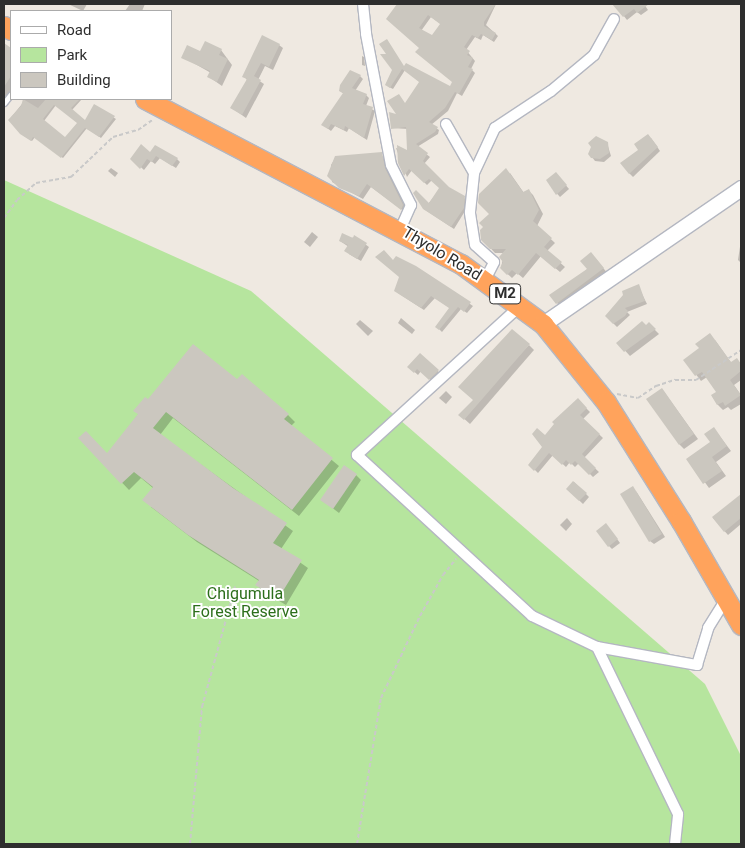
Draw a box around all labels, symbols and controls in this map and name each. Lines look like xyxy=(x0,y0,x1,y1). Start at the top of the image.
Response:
legend xyxy=(10,10,172,100)
text: Road xyxy=(57,21,91,39)
text: Park xyxy=(57,46,87,64)
text: Building xyxy=(57,71,111,89)
street label: Thyolo Road xyxy=(399,223,485,285)
road number: M2 xyxy=(489,282,521,306)
park label: Chigumula Forest Reserve xyxy=(192,584,298,622)

